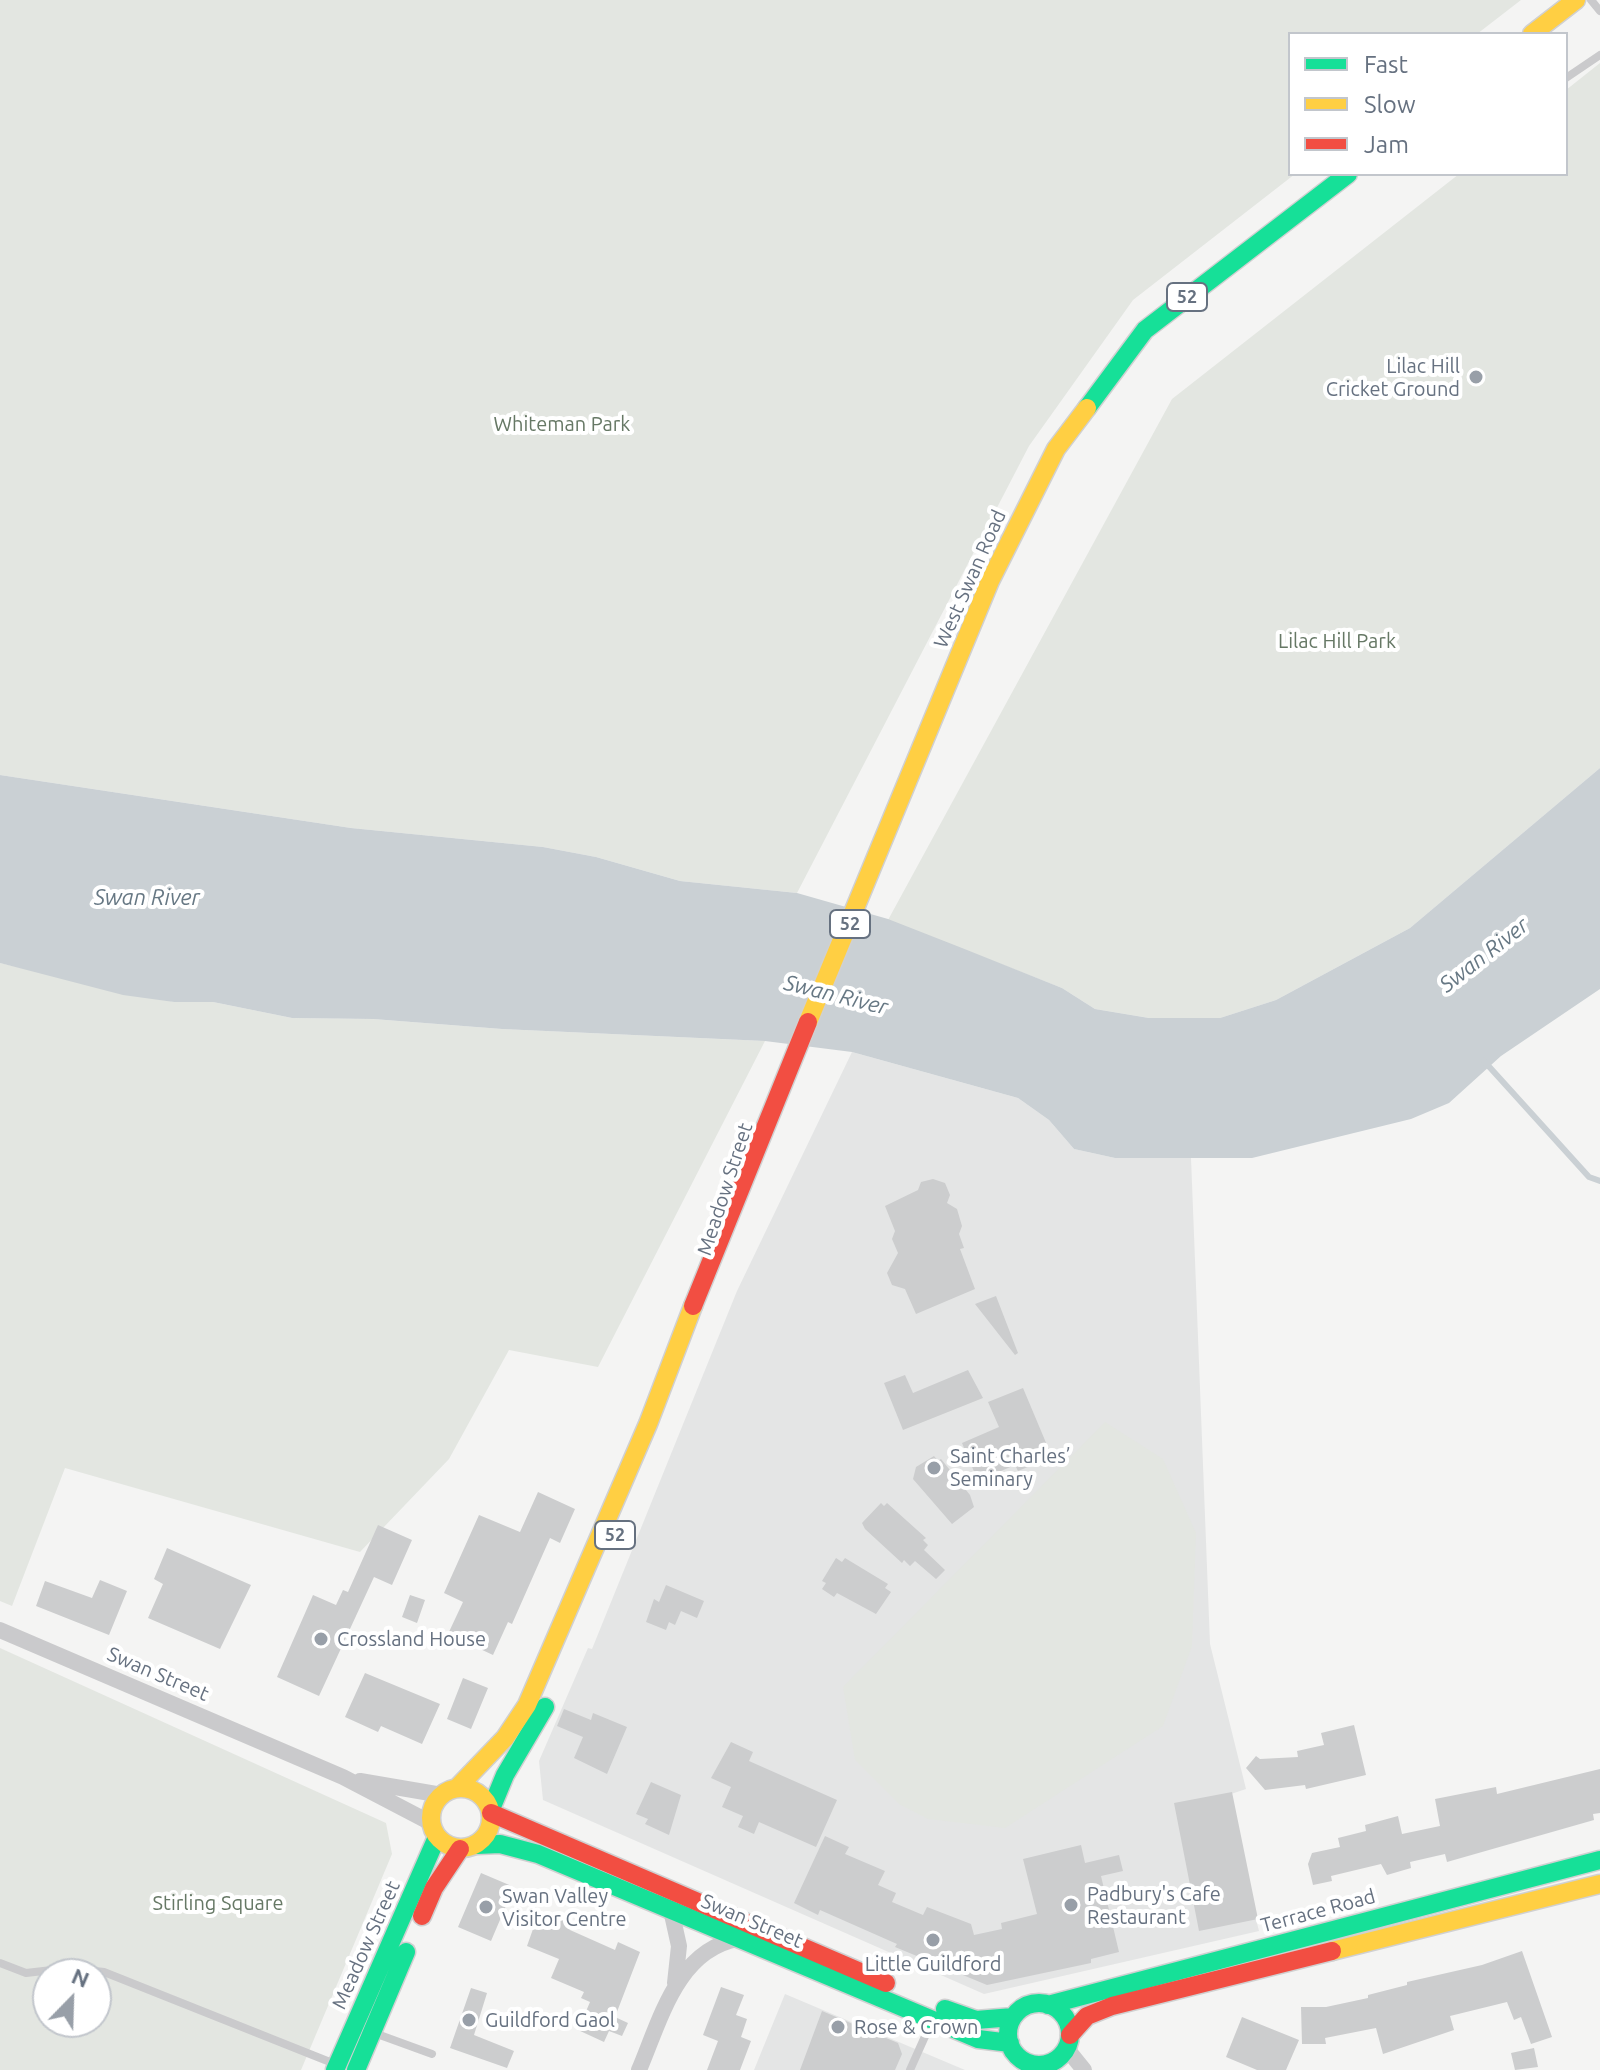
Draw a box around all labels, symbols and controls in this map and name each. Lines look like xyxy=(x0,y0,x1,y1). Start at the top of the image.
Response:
legend xyxy=(1288,32,1568,176)
text: Fast xyxy=(1364,51,1408,78)
text: Slow xyxy=(1364,91,1416,118)
text: Jam xyxy=(1364,131,1409,158)
road number: 52 xyxy=(1167,283,1207,311)
place label: Lilac Hill Cricket Ground xyxy=(1326,354,1460,401)
marker: Lilac Hill Cricket Ground xyxy=(1467,368,1485,386)
park label: Whiteman Park xyxy=(494,412,630,436)
street label: West Swan Road xyxy=(929,506,1011,652)
park label: Lilac Hill Park xyxy=(1278,629,1396,653)
water label: Swan River xyxy=(94,885,200,911)
road number: 52 xyxy=(830,910,870,938)
water label: Swan River xyxy=(1434,912,1534,998)
water label: Swan River xyxy=(781,969,891,1021)
street label: Meadow Street xyxy=(692,1120,758,1258)
place label: Saint Charles’ Seminary xyxy=(950,1444,1071,1491)
marker: Saint Charles’ Seminary xyxy=(925,1459,943,1477)
road number: 52 xyxy=(595,1521,635,1549)
place label: Crossland House xyxy=(337,1627,486,1651)
marker: Crossland House xyxy=(312,1630,330,1648)
street label: Swan Street xyxy=(104,1642,212,1706)
street label: Meadow Street xyxy=(327,1877,405,2013)
place label: Padbury's Cafe Restaurant xyxy=(1087,1882,1221,1929)
place label: Swan Valley Visitor Centre xyxy=(502,1884,627,1931)
street label: Terrace Road xyxy=(1258,1884,1378,1938)
street label: Swan Street xyxy=(698,1889,806,1953)
park label: Stirling Square xyxy=(153,1891,283,1915)
marker: Padbury's Cafe Restaurant xyxy=(1062,1896,1080,1914)
marker: Swan Valley Visitor Centre xyxy=(477,1898,495,1916)
marker: Little Guildford xyxy=(924,1931,942,1949)
place label: Little Guildford xyxy=(865,1952,1001,1976)
north arrow xyxy=(32,1958,112,2038)
text: N xyxy=(68,1963,93,1992)
place label: Guildford Gaol xyxy=(485,2008,615,2032)
marker: Guildford Gaol xyxy=(460,2011,478,2029)
place label: Rose & Crown xyxy=(854,2015,979,2039)
marker: Rose & Crown xyxy=(829,2018,847,2036)

